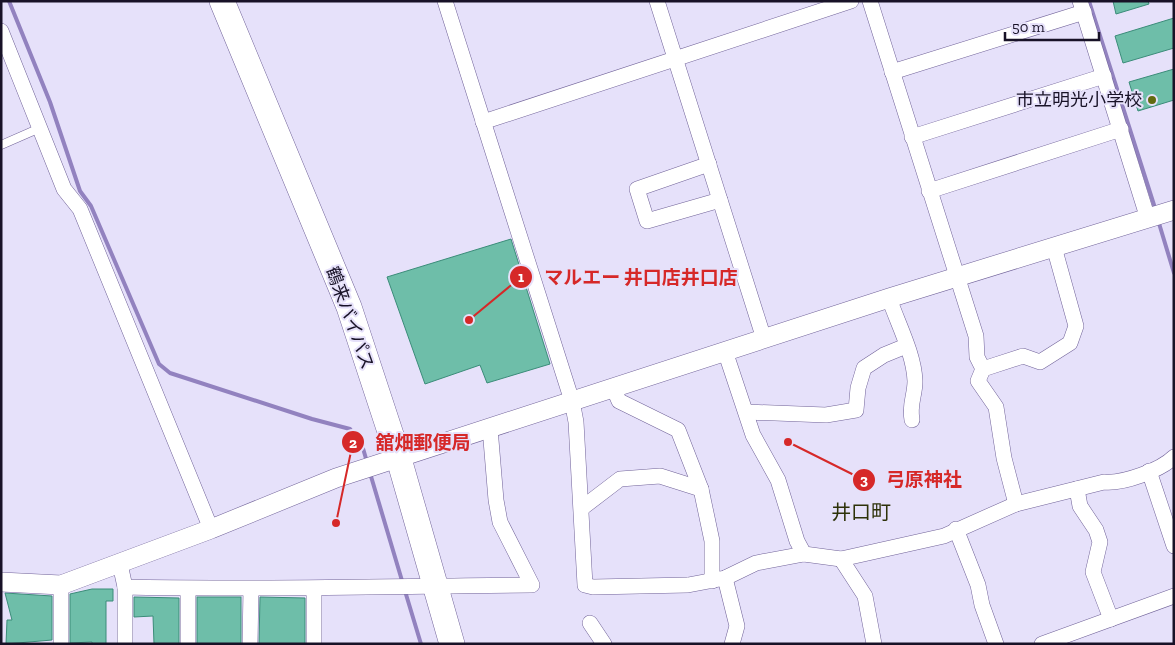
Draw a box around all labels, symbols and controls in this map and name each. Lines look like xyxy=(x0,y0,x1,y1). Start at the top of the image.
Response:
scale bar xyxy=(1005,10,1099,42)
text: 50 m xyxy=(1012,18,1045,36)
place label: 市立明光小学校 xyxy=(1016,89,1142,111)
marker: 市立明光小学校 xyxy=(1146,94,1158,106)
callout: マルエー 井口店井口店 xyxy=(509,260,747,294)
street label: 鶴来バイパス xyxy=(321,264,379,372)
text: マルエー 井口店井口店 xyxy=(544,266,738,289)
text: 1 xyxy=(518,268,524,286)
callout: 舘畑郵便局 xyxy=(341,425,481,459)
text: 舘畑郵便局 xyxy=(375,431,471,454)
text: 2 xyxy=(349,434,357,452)
callout: 弓原神社 xyxy=(851,463,972,497)
text: 弓原神社 xyxy=(886,468,962,491)
text: 3 xyxy=(860,471,868,489)
district label: 井口町 xyxy=(831,500,891,524)

